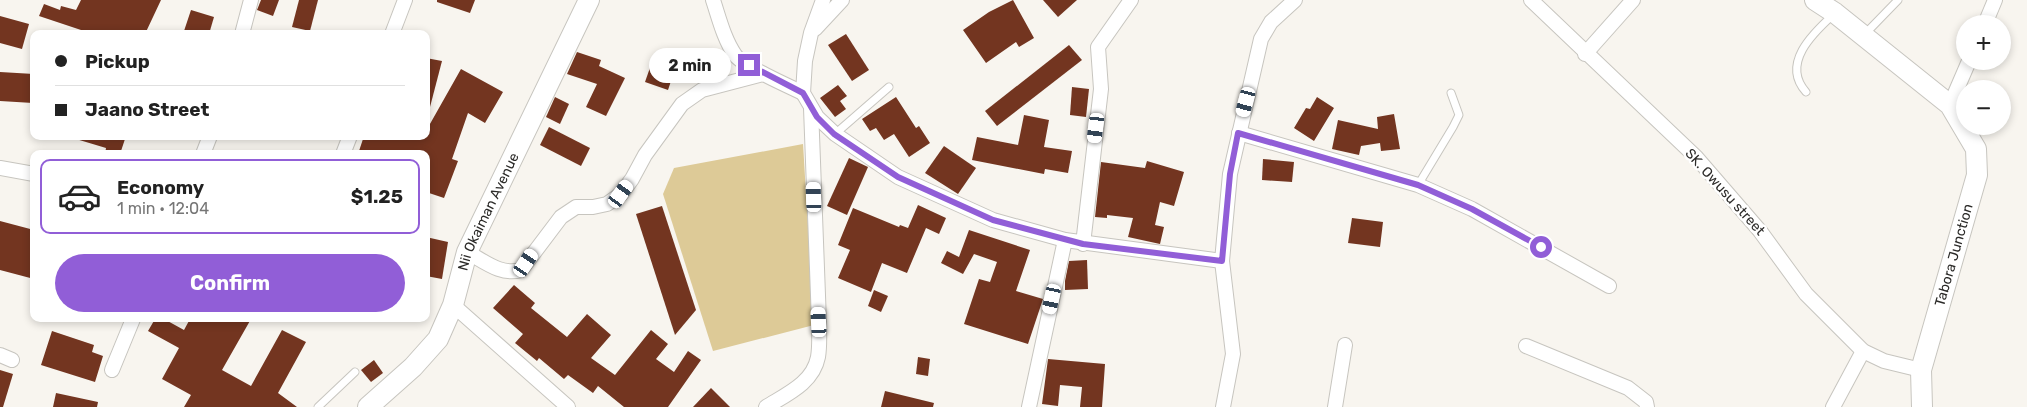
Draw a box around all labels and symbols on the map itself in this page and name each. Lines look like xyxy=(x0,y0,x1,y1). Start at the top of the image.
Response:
callout: 2 min xyxy=(649,48,732,82)
route end xyxy=(738,54,760,76)
car xyxy=(1234,86,1257,118)
car xyxy=(1086,112,1105,144)
street label: SK. Owusu street xyxy=(1682,145,1769,239)
street label: Nii Okaiman Avenue xyxy=(454,150,522,272)
car xyxy=(606,177,635,211)
car xyxy=(805,182,822,212)
street label: Tabora Junction xyxy=(1931,202,1977,308)
route start xyxy=(1530,236,1552,258)
car xyxy=(511,246,540,280)
car xyxy=(1041,283,1062,315)
car xyxy=(810,307,827,337)

